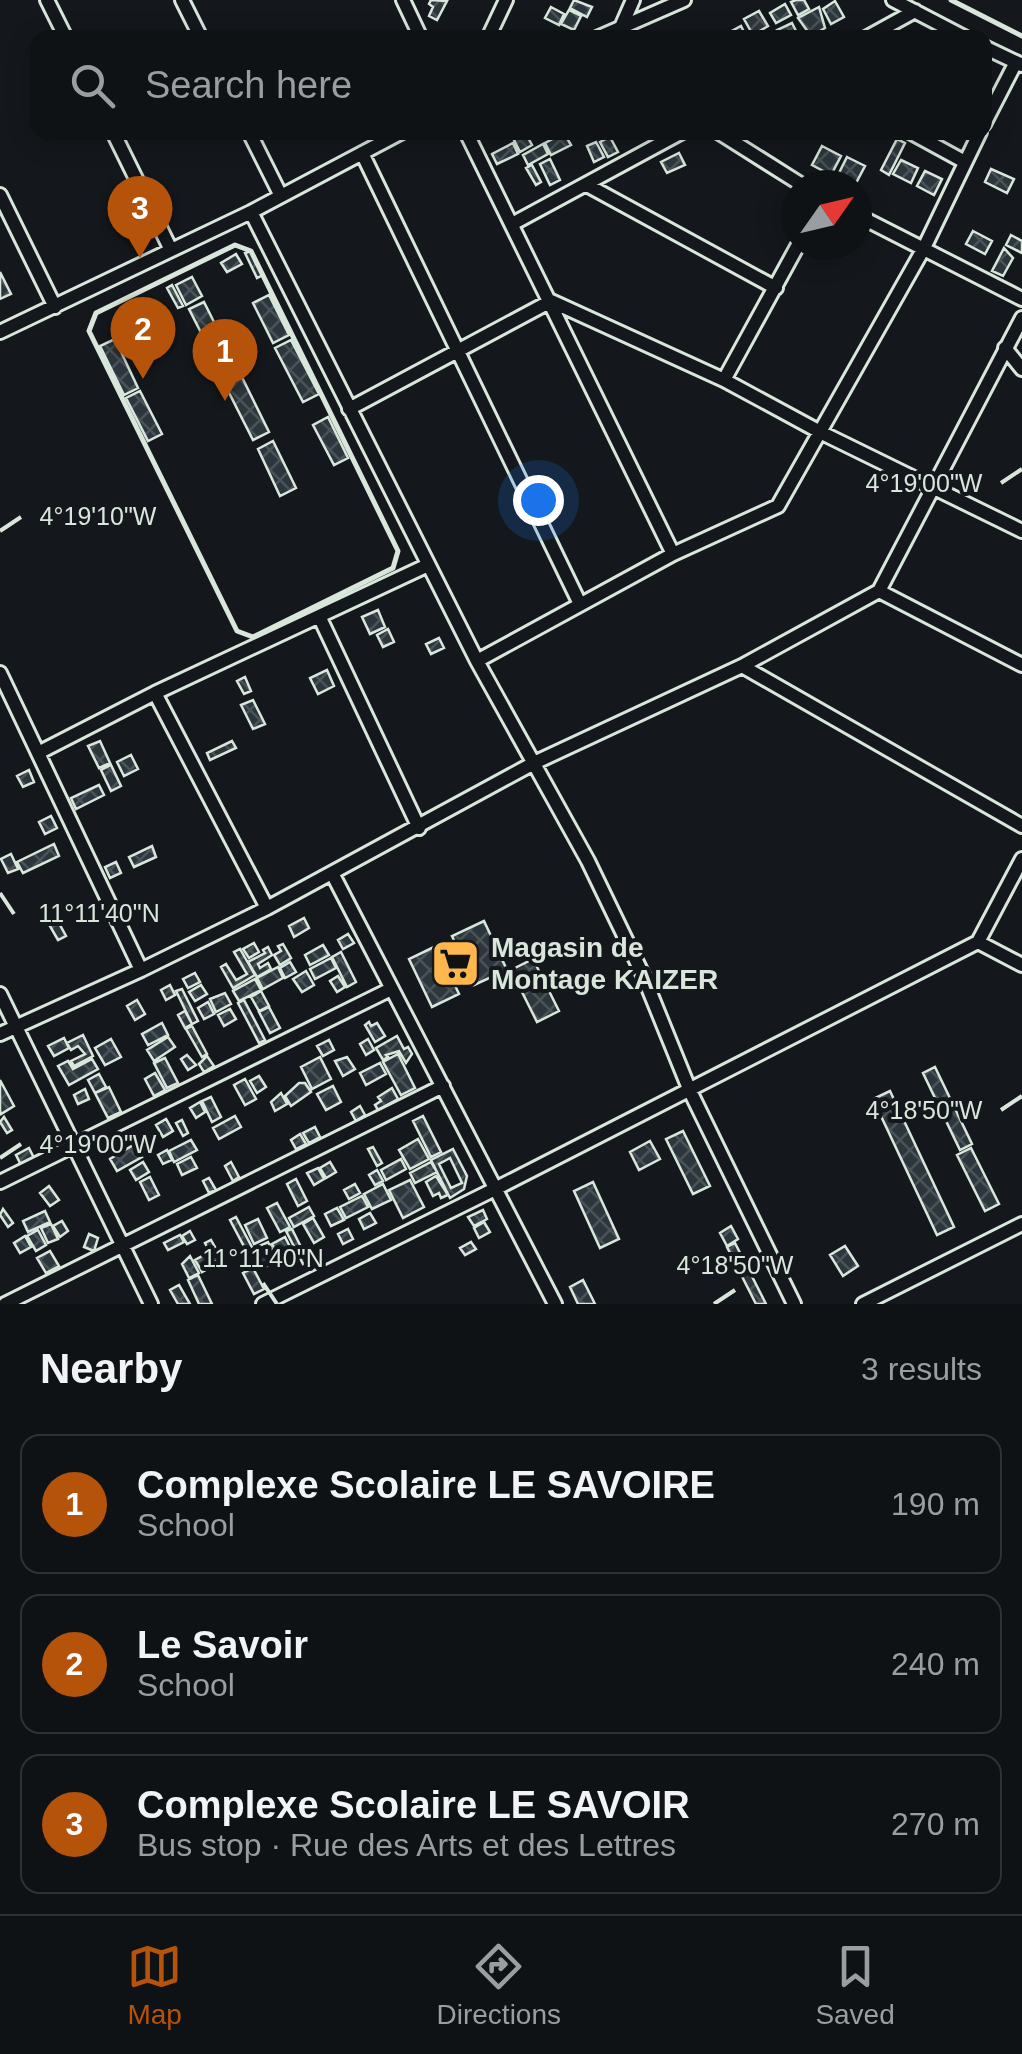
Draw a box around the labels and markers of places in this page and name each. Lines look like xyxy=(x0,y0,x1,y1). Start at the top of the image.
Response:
pin: 3 xyxy=(108,176,172,258)
pin: 2 xyxy=(110,296,176,379)
pin: 1 xyxy=(192,318,258,401)
place label: Magasin de Montage KAIZER xyxy=(491,932,718,995)
supermarket icon: Magasin de Montage KAIZER xyxy=(430,937,482,989)

